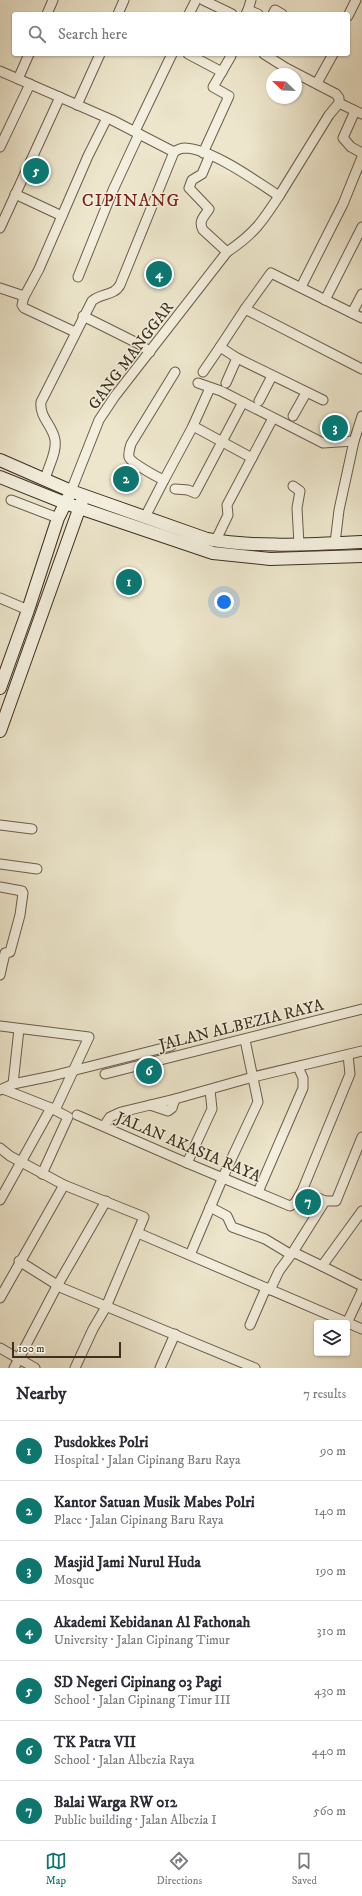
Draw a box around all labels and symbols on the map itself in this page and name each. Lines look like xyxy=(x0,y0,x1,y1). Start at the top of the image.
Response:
north arrow xyxy=(266,68,302,104)
pin: 5 xyxy=(23,156,49,186)
district label: CIPINANG xyxy=(82,190,180,212)
pin: 4 xyxy=(146,259,172,289)
street label: GANG MANGGAR xyxy=(84,297,178,414)
pin: 3 xyxy=(322,413,348,443)
pin: 2 xyxy=(113,464,139,494)
pin: 1 xyxy=(116,567,142,597)
your location xyxy=(214,592,234,612)
street label: JALAN ALBEZIA RAYA xyxy=(155,995,326,1056)
pin: 6 xyxy=(136,1056,162,1086)
street label: JALAN AKASIA RAYA xyxy=(111,1107,265,1187)
pin: 7 xyxy=(295,1187,321,1217)
scale bar xyxy=(12,1340,121,1359)

